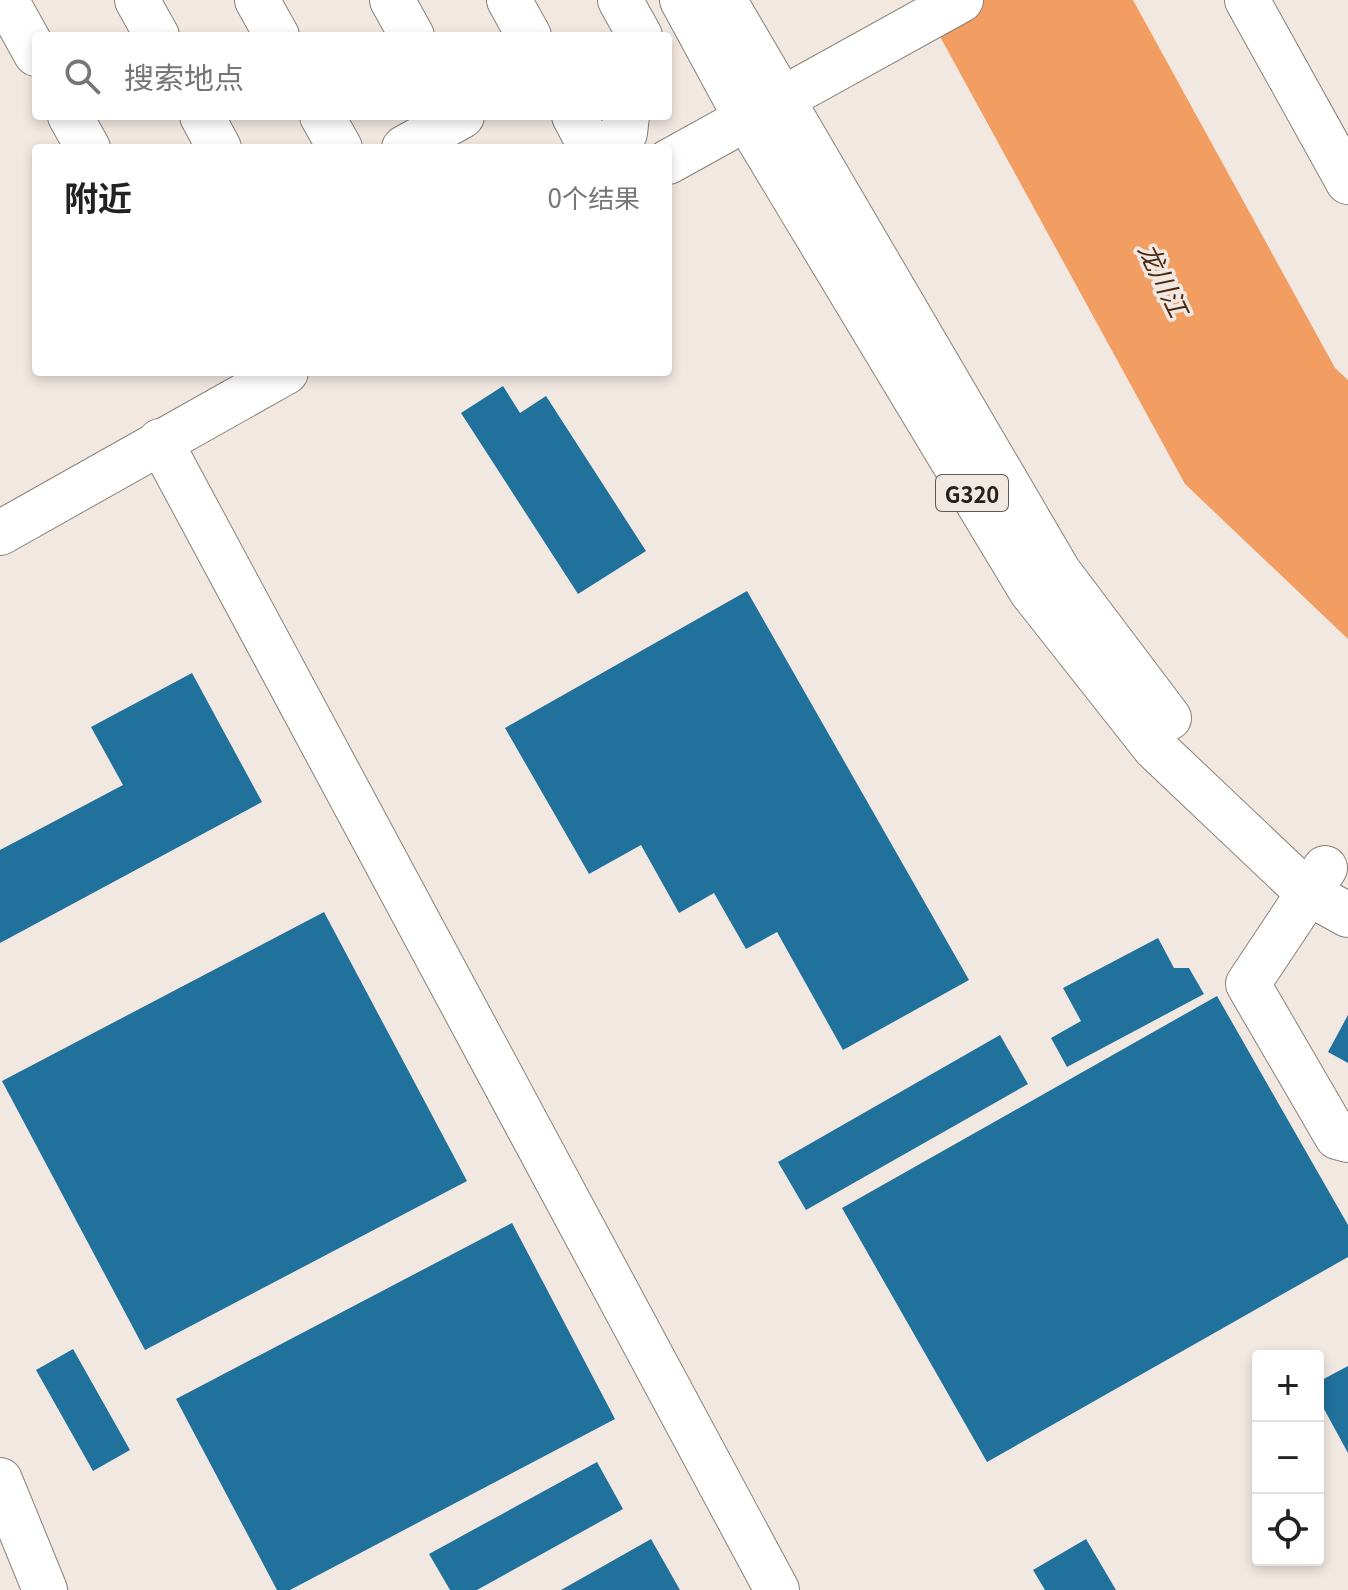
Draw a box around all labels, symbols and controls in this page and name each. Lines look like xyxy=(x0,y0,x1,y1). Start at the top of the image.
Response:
search box xyxy=(32,32,672,120)
icon: search xyxy=(60,54,104,98)
text: 搜索地点 xyxy=(124,54,244,98)
text: 附近 xyxy=(64,172,132,221)
text: 0个结果 xyxy=(548,178,640,215)
water label: 龙川江 xyxy=(1131,236,1200,325)
road number: G320 xyxy=(936,475,1008,511)
map controls xyxy=(1252,1350,1324,1566)
button: + xyxy=(1252,1350,1324,1422)
button: − xyxy=(1252,1422,1324,1494)
button: locate xyxy=(1252,1494,1324,1566)

